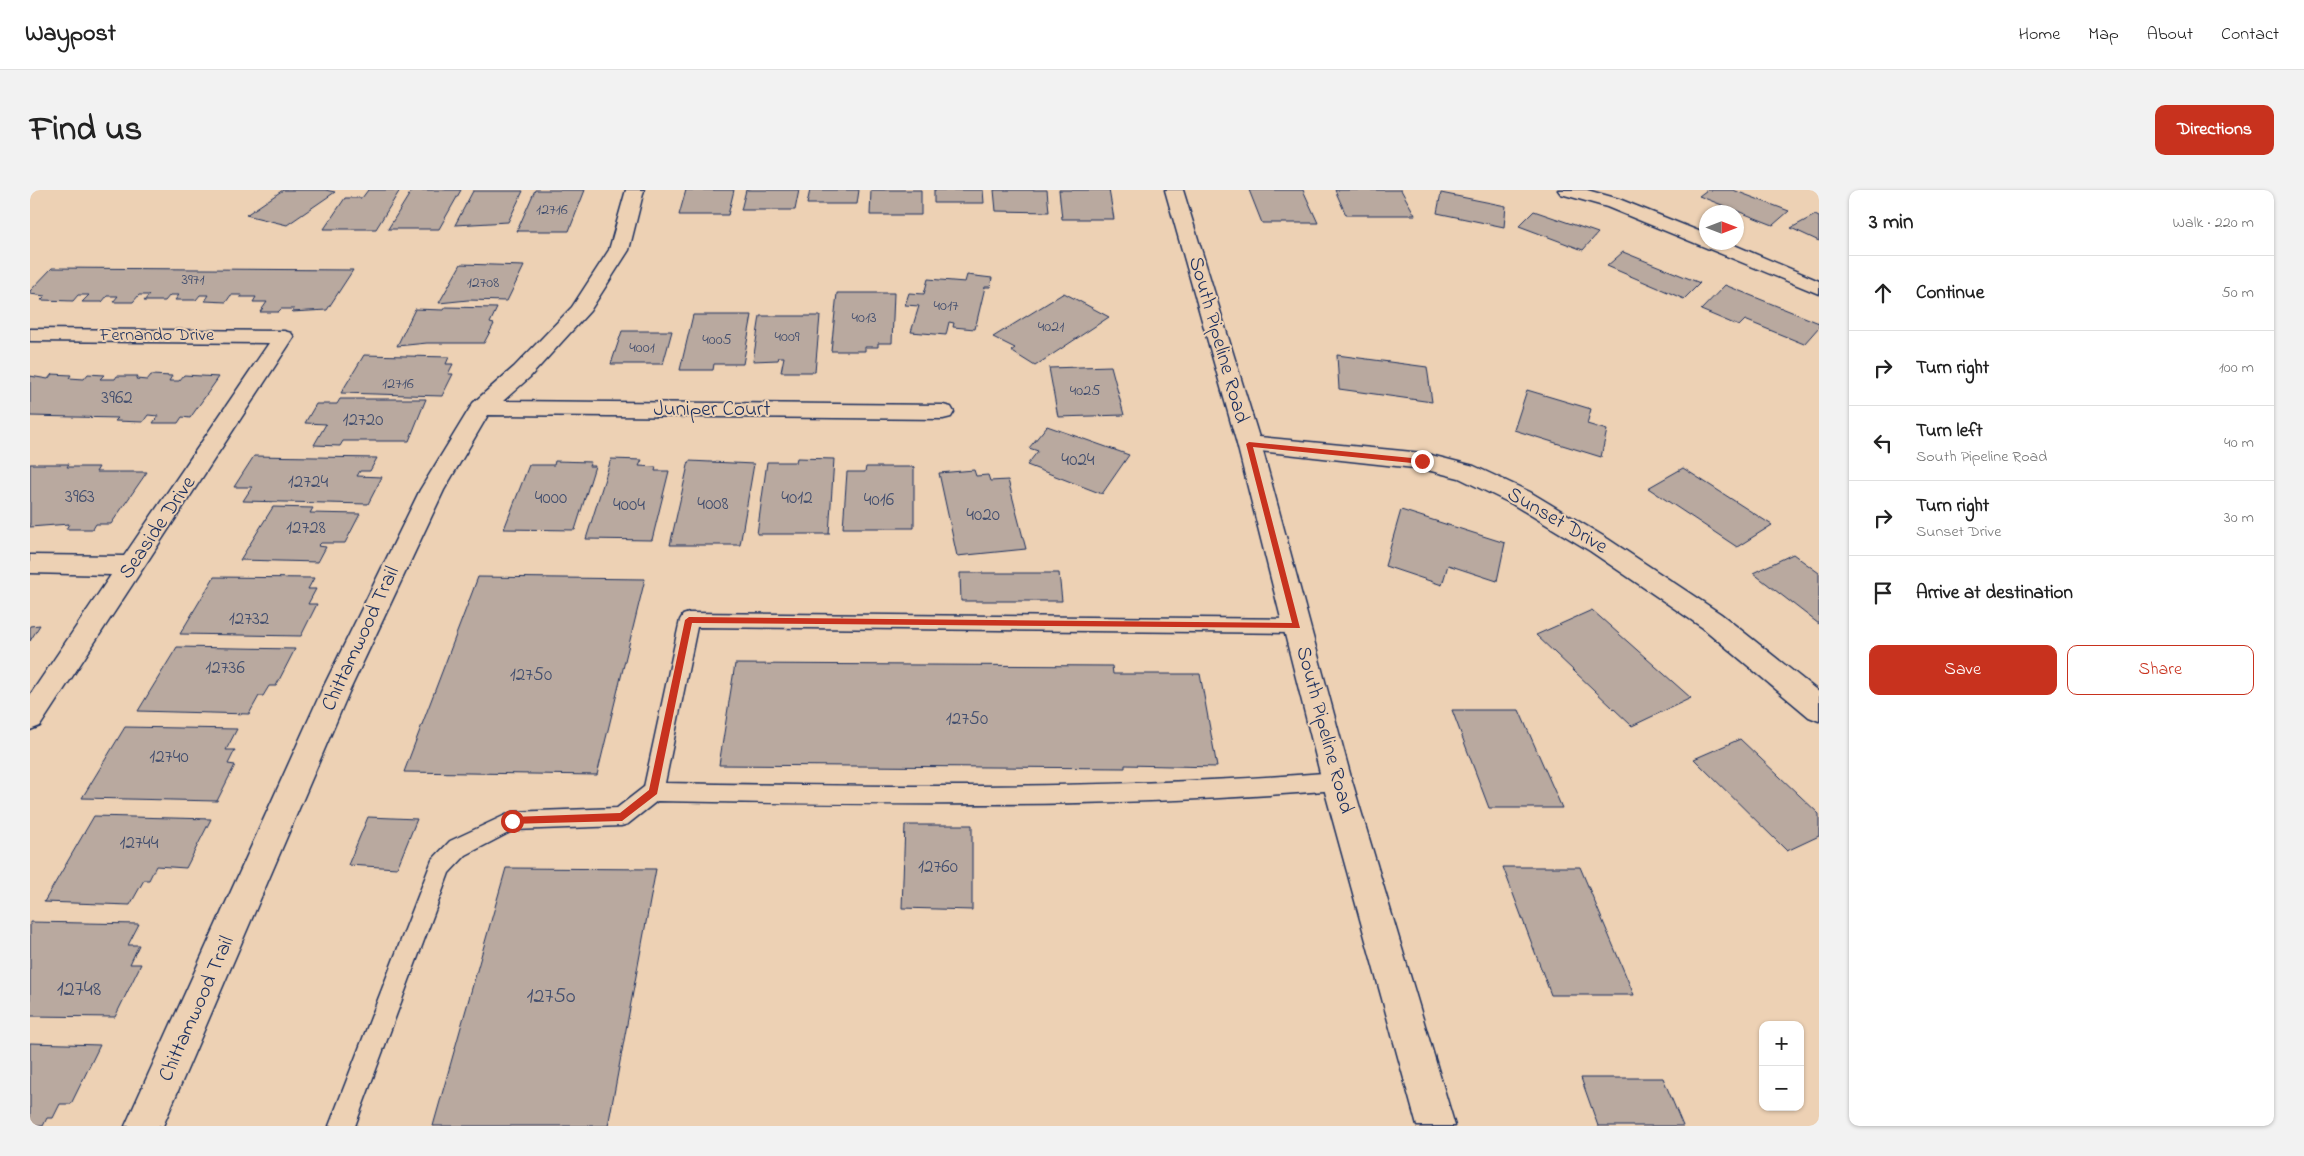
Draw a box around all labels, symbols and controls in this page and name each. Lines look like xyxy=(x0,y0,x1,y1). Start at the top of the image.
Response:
text: Waypost xyxy=(25,17,116,52)
text: Home xyxy=(2019,22,2060,48)
text: Map xyxy=(2088,22,2119,48)
text: About xyxy=(2147,22,2193,48)
text: Contact xyxy=(2221,22,2279,48)
text: Find us xyxy=(30,105,142,156)
button: Directions xyxy=(2155,105,2274,155)
house number: 12716 xyxy=(536,198,568,222)
north arrow xyxy=(1699,205,1744,250)
text: 3 min xyxy=(1869,208,1913,238)
text: Walk · 220 m xyxy=(2173,211,2254,235)
street label: South Pipeline Road xyxy=(1180,253,1256,427)
house number: 3971 xyxy=(181,268,205,292)
house number: 12708 xyxy=(467,271,499,295)
icon: ahead xyxy=(1869,279,1897,307)
text: Continue xyxy=(1916,280,1984,307)
text: 50 m xyxy=(2222,281,2254,305)
house number: 4017 xyxy=(933,294,959,318)
house number: 4013 xyxy=(851,306,877,330)
house number: 4021 xyxy=(1038,315,1064,339)
street label: Fernando Drive xyxy=(99,323,215,349)
house number: 4009 xyxy=(774,325,800,349)
house number: 4005 xyxy=(702,328,732,352)
house number: 4001 xyxy=(629,336,655,360)
icon: right xyxy=(1869,354,1897,382)
text: Turn right xyxy=(1916,355,1989,382)
text: 100 m xyxy=(2219,356,2254,380)
house number: 12716 xyxy=(382,372,414,396)
house number: 4025 xyxy=(1070,379,1100,403)
house number: 3962 xyxy=(101,385,133,412)
street label: Juniper Court xyxy=(654,395,770,425)
house number: 12720 xyxy=(343,407,383,434)
text: Turn left xyxy=(1916,418,1983,445)
icon: left xyxy=(1869,429,1897,457)
text: 40 m xyxy=(2224,431,2254,455)
text: South Pipeline Road xyxy=(1916,445,2047,469)
house number: 4024 xyxy=(1061,447,1095,474)
route end xyxy=(1411,450,1434,473)
house number: 12724 xyxy=(288,469,328,496)
street label: Seaside Drive xyxy=(112,470,204,586)
street label: Sunset Drive xyxy=(1501,480,1614,562)
house number: 3963 xyxy=(65,484,95,511)
house number: 4000 xyxy=(535,485,567,512)
house number: 4012 xyxy=(781,485,813,512)
house number: 4016 xyxy=(864,487,894,514)
house number: 4008 xyxy=(697,491,729,518)
house number: 4004 xyxy=(613,492,645,519)
text: Turn right xyxy=(1916,493,1989,520)
house number: 4020 xyxy=(966,502,1000,529)
icon: right xyxy=(1869,504,1897,532)
text: 30 m xyxy=(2224,506,2254,530)
house number: 12728 xyxy=(286,515,326,542)
text: Sunset Drive xyxy=(1916,520,2001,544)
street label: Chittamwood Trail xyxy=(314,562,408,716)
icon: arrive xyxy=(1869,579,1897,607)
text: Arrive at destination xyxy=(1916,580,2073,607)
house number: 12732 xyxy=(229,606,269,633)
street label: South Pipeline Road xyxy=(1287,643,1361,817)
button: Save xyxy=(1869,645,2057,695)
button: Share xyxy=(2067,645,2254,695)
house number: 12736 xyxy=(205,655,245,682)
house number: 12750 xyxy=(510,662,552,689)
house number: 12750 xyxy=(946,706,988,733)
house number: 12740 xyxy=(149,744,189,771)
route start xyxy=(501,810,524,833)
house number: 12744 xyxy=(120,830,159,857)
house number: 12760 xyxy=(918,854,958,881)
street label: Chittamwood Trail xyxy=(151,931,243,1087)
house number: 12748 xyxy=(57,974,101,1006)
house number: 12750 xyxy=(526,981,576,1013)
map controls xyxy=(1759,1021,1804,1111)
button: + xyxy=(1759,1021,1804,1066)
button: − xyxy=(1759,1066,1804,1111)

